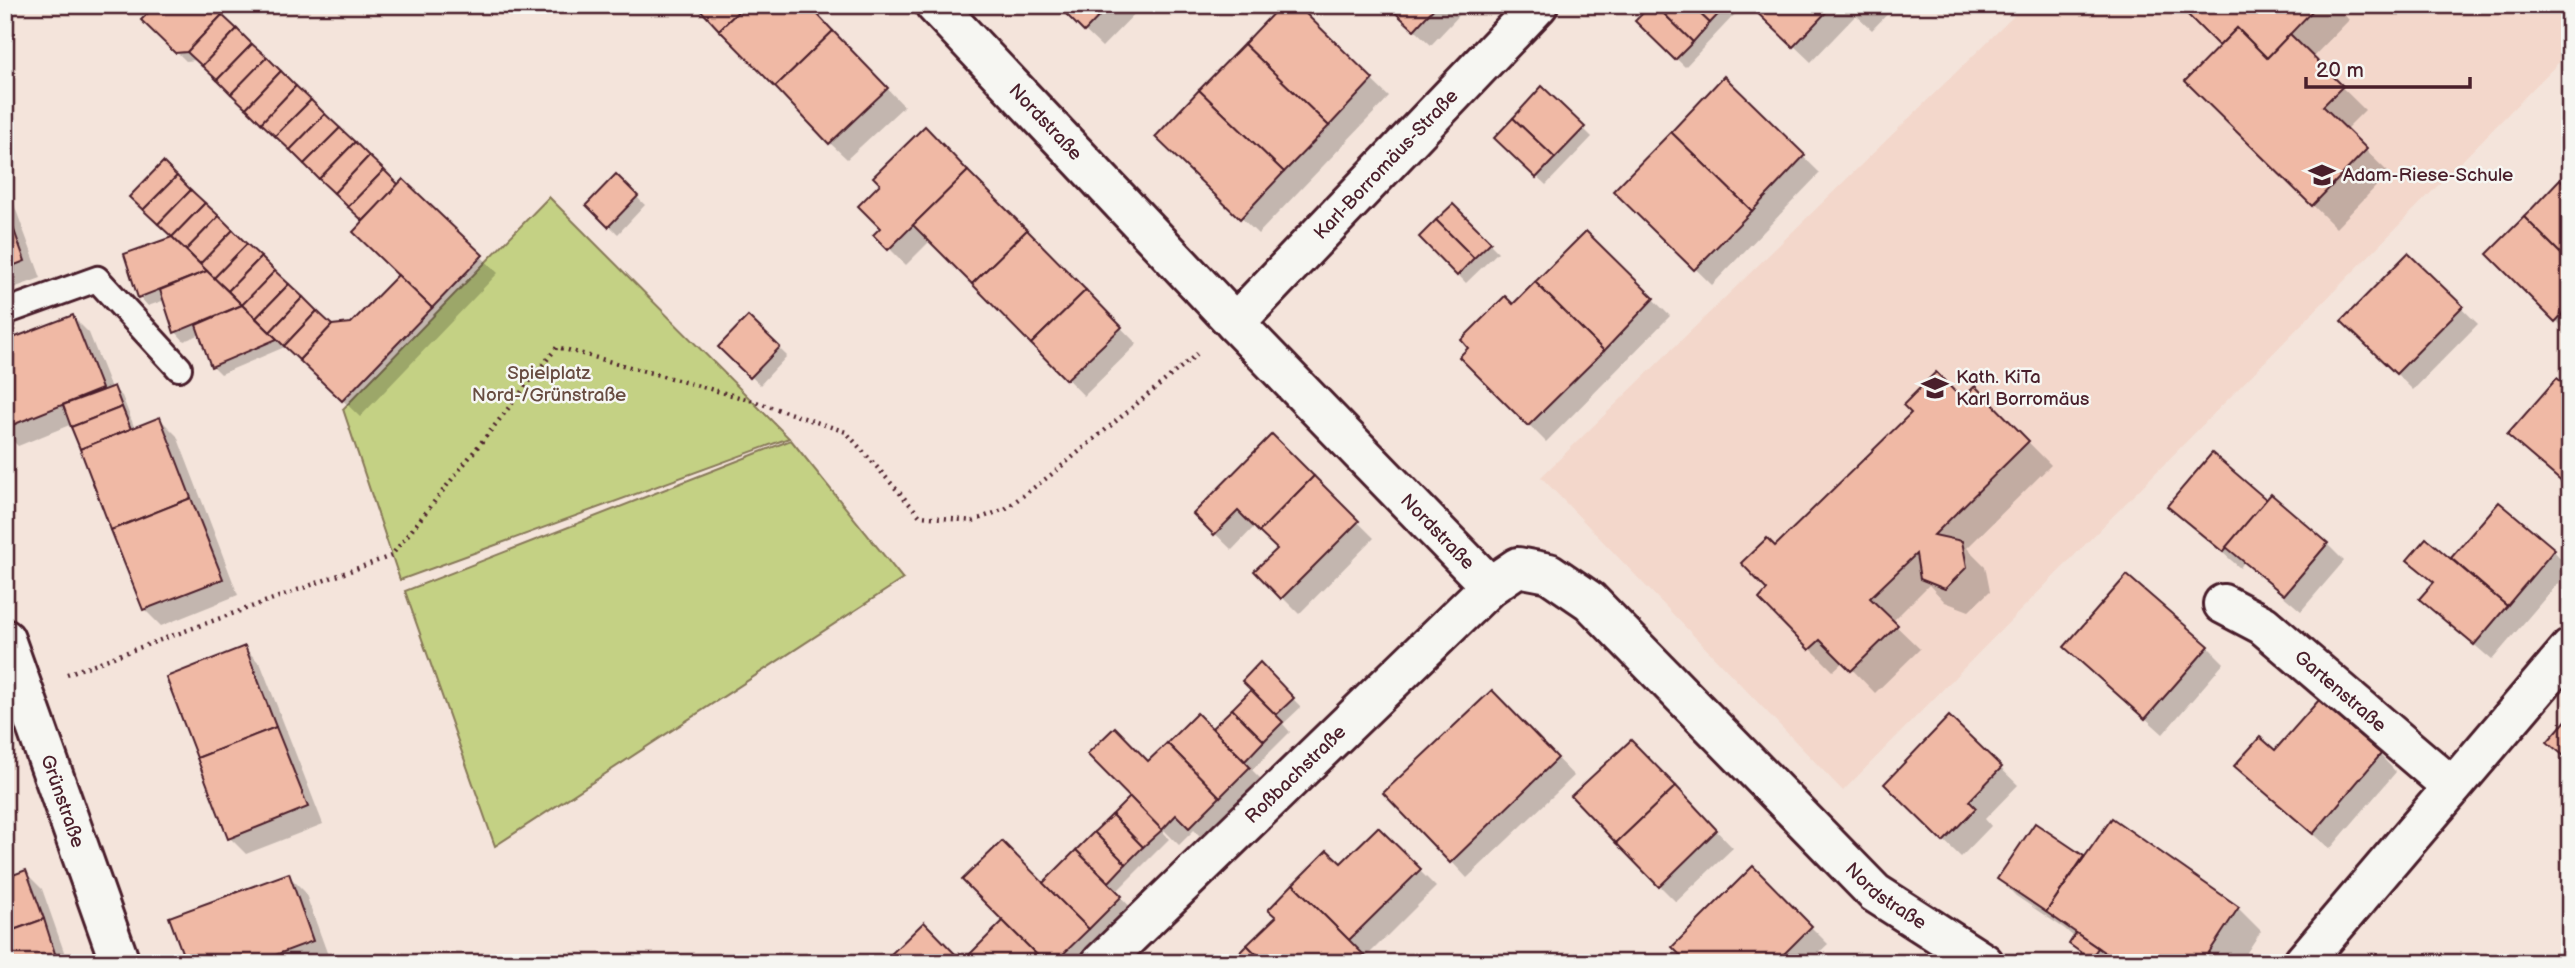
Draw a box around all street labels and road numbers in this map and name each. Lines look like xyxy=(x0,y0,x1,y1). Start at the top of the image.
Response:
street label: Nordstraße xyxy=(1004,79,1087,165)
street label: Karl-Borromäus-Straße xyxy=(1309,85,1463,244)
street label: Nordstraße xyxy=(1395,489,1479,575)
street label: Gartenstraße xyxy=(2290,645,2391,737)
street label: Roßbachstraße xyxy=(1240,720,1351,828)
street label: Grünstraße xyxy=(35,752,90,851)
street label: Nordstraße xyxy=(1840,858,1931,934)

